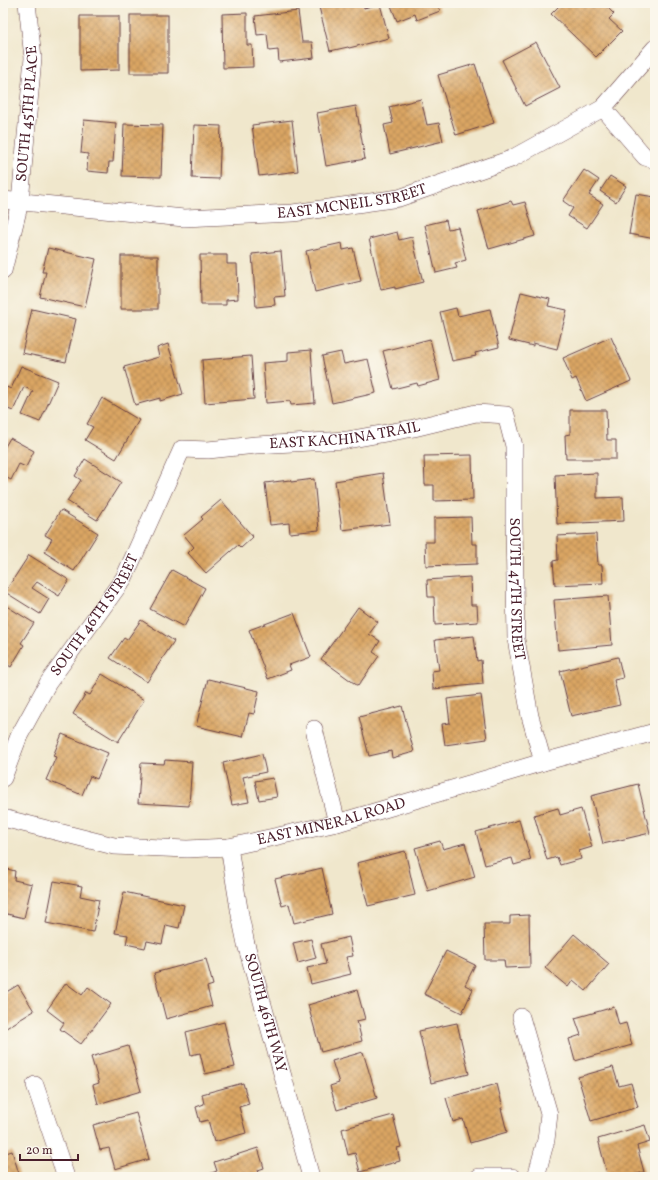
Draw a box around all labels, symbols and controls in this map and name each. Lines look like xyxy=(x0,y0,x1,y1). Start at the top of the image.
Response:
street label: SOUTH 45TH PLACE xyxy=(11,44,44,182)
street label: EAST MCNEIL STREET xyxy=(277,178,430,224)
street label: EAST KACHINA TRAIL xyxy=(269,416,423,455)
street label: SOUTH 47TH STREET xyxy=(504,518,530,663)
street label: SOUTH 46TH STREET xyxy=(46,551,144,681)
street label: EAST MINERAL ROAD xyxy=(255,793,408,851)
street label: SOUTH 46TH WAY xyxy=(239,951,292,1076)
scale bar xyxy=(20,1136,78,1162)
text: 20 m xyxy=(26,1143,53,1159)

